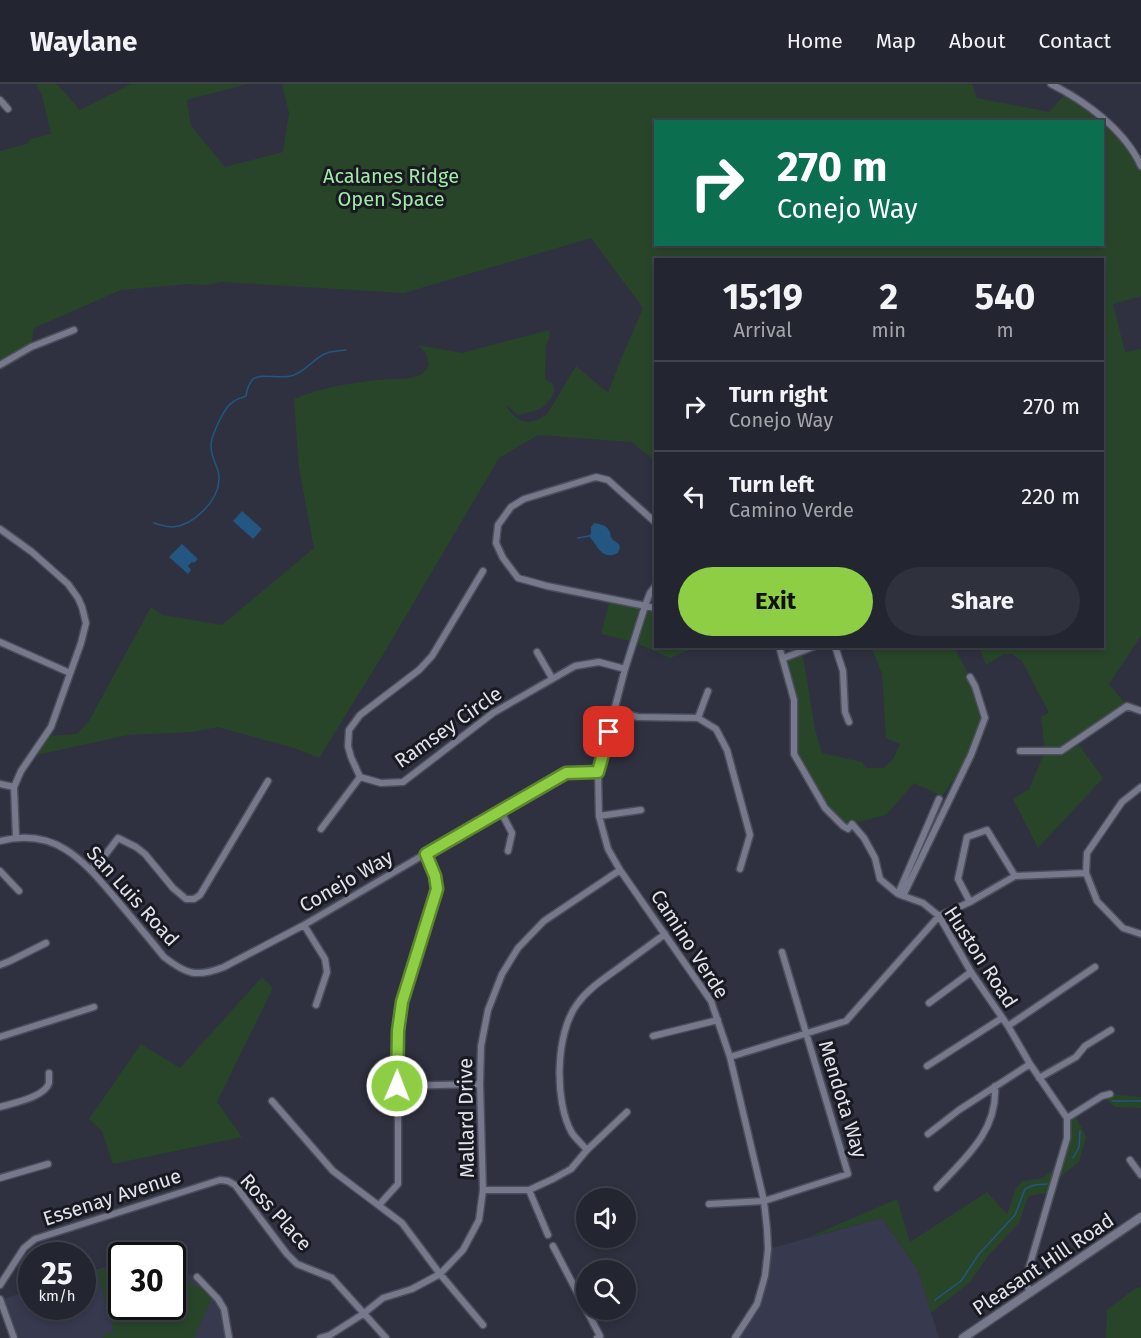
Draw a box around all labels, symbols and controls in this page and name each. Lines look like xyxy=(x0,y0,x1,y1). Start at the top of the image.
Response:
text: Waylane xyxy=(30,25,137,58)
text: Home xyxy=(787,28,843,54)
text: Map xyxy=(876,28,916,54)
text: About xyxy=(949,28,1006,54)
text: Contact xyxy=(1039,28,1111,54)
text: 270 m xyxy=(777,142,888,192)
icon: right xyxy=(678,144,756,222)
park label: Acalanes Ridge Open Space xyxy=(323,164,459,211)
text: Conejo Way xyxy=(777,193,917,225)
text: 15:19 xyxy=(723,275,803,319)
text: 2 xyxy=(879,275,898,319)
text: 540 xyxy=(975,275,1035,319)
text: Arrival xyxy=(733,318,792,342)
text: min xyxy=(872,318,906,342)
text: m xyxy=(996,318,1014,342)
text: Turn right xyxy=(729,381,828,408)
icon: right xyxy=(678,390,711,423)
text: 270 m xyxy=(1023,393,1080,420)
text: Conejo Way xyxy=(729,408,833,432)
text: Turn left xyxy=(729,471,814,498)
icon: left xyxy=(678,480,711,513)
text: 220 m xyxy=(1021,483,1080,510)
text: Camino Verde xyxy=(729,498,854,522)
button: Exit xyxy=(678,567,873,636)
button: Share xyxy=(885,567,1080,636)
street label: Ramsey Circle xyxy=(390,681,506,773)
pin xyxy=(583,706,634,757)
icon: arrive xyxy=(592,715,625,748)
street label: San Luis Road xyxy=(82,841,184,951)
street label: Conejo Way xyxy=(295,845,397,917)
street label: Camino Verde xyxy=(646,885,734,1003)
street label: Huston Road xyxy=(939,902,1023,1012)
street label: Mendota Way xyxy=(814,1037,872,1161)
position arrow xyxy=(365,1054,429,1118)
street label: Mallard Drive xyxy=(453,1058,479,1178)
street label: Essenay Avenue xyxy=(40,1163,184,1231)
street label: Ross Place xyxy=(235,1169,317,1255)
map controls xyxy=(576,1188,636,1320)
button: sound xyxy=(576,1188,636,1248)
street label: Pleasant Hill Road xyxy=(968,1208,1118,1320)
speed limit sign: 30 xyxy=(108,1242,186,1320)
text: 25 xyxy=(41,1256,73,1292)
button: search xyxy=(576,1260,636,1320)
text: km/h xyxy=(38,1287,76,1305)

